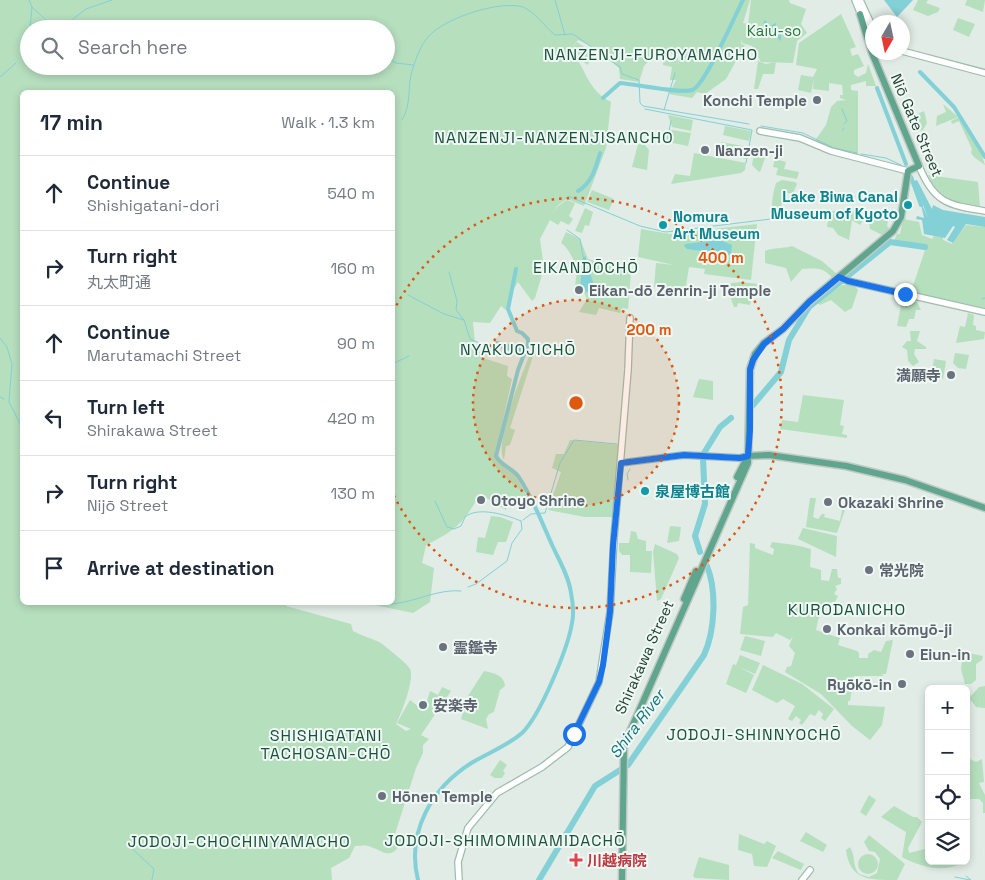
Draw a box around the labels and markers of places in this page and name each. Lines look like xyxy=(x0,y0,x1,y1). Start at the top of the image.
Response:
place label: Konchi Temple xyxy=(703,91,807,110)
marker: Konchi Temple xyxy=(811,94,823,106)
place label: Nanzen-ji xyxy=(715,141,783,160)
marker: Nanzen-ji xyxy=(699,144,711,156)
place label: Lake Biwa Canal Museum of Kyoto xyxy=(771,187,898,223)
marker: Lake Biwa Canal Museum of Kyoto xyxy=(902,199,914,211)
place label: Nomura Art Museum xyxy=(673,207,760,243)
marker: Nomura Art Museum xyxy=(657,219,669,231)
place label: Eikan-dō Zenrin-ji Temple xyxy=(589,281,771,300)
marker: Eikan-dō Zenrin-ji Temple xyxy=(573,284,585,296)
place label: 満願寺 xyxy=(896,366,941,385)
marker: 満願寺 xyxy=(945,369,957,381)
centre of rings xyxy=(567,394,585,412)
place label: 泉屋博古館 xyxy=(655,482,730,501)
marker: 泉屋博古館 xyxy=(639,485,651,497)
place label: Otoyo Shrine xyxy=(491,491,586,510)
place label: Okazaki Shrine xyxy=(838,493,944,512)
marker: Otoyo Shrine xyxy=(475,494,487,506)
marker: Okazaki Shrine xyxy=(822,496,834,508)
place label: 常光院 xyxy=(879,561,924,580)
marker: 常光院 xyxy=(863,564,875,576)
place label: Konkai kōmyō-ji xyxy=(837,620,952,639)
marker: Konkai kōmyō-ji xyxy=(821,623,833,635)
place label: 霊鑑寺 xyxy=(453,638,498,657)
marker: 霊鑑寺 xyxy=(437,641,449,653)
place label: Eiun-in xyxy=(920,645,971,664)
marker: Eiun-in xyxy=(904,648,916,660)
place label: Ryōkō-in xyxy=(827,675,892,694)
marker: Ryōkō-in xyxy=(896,678,908,690)
place label: 安楽寺 xyxy=(433,696,478,715)
marker: 安楽寺 xyxy=(417,699,429,711)
place label: Hōnen Temple xyxy=(392,787,493,806)
marker: Hōnen Temple xyxy=(376,790,388,802)
place label: 川越病院 xyxy=(587,851,647,870)
marker: 川越病院 xyxy=(569,853,583,867)

